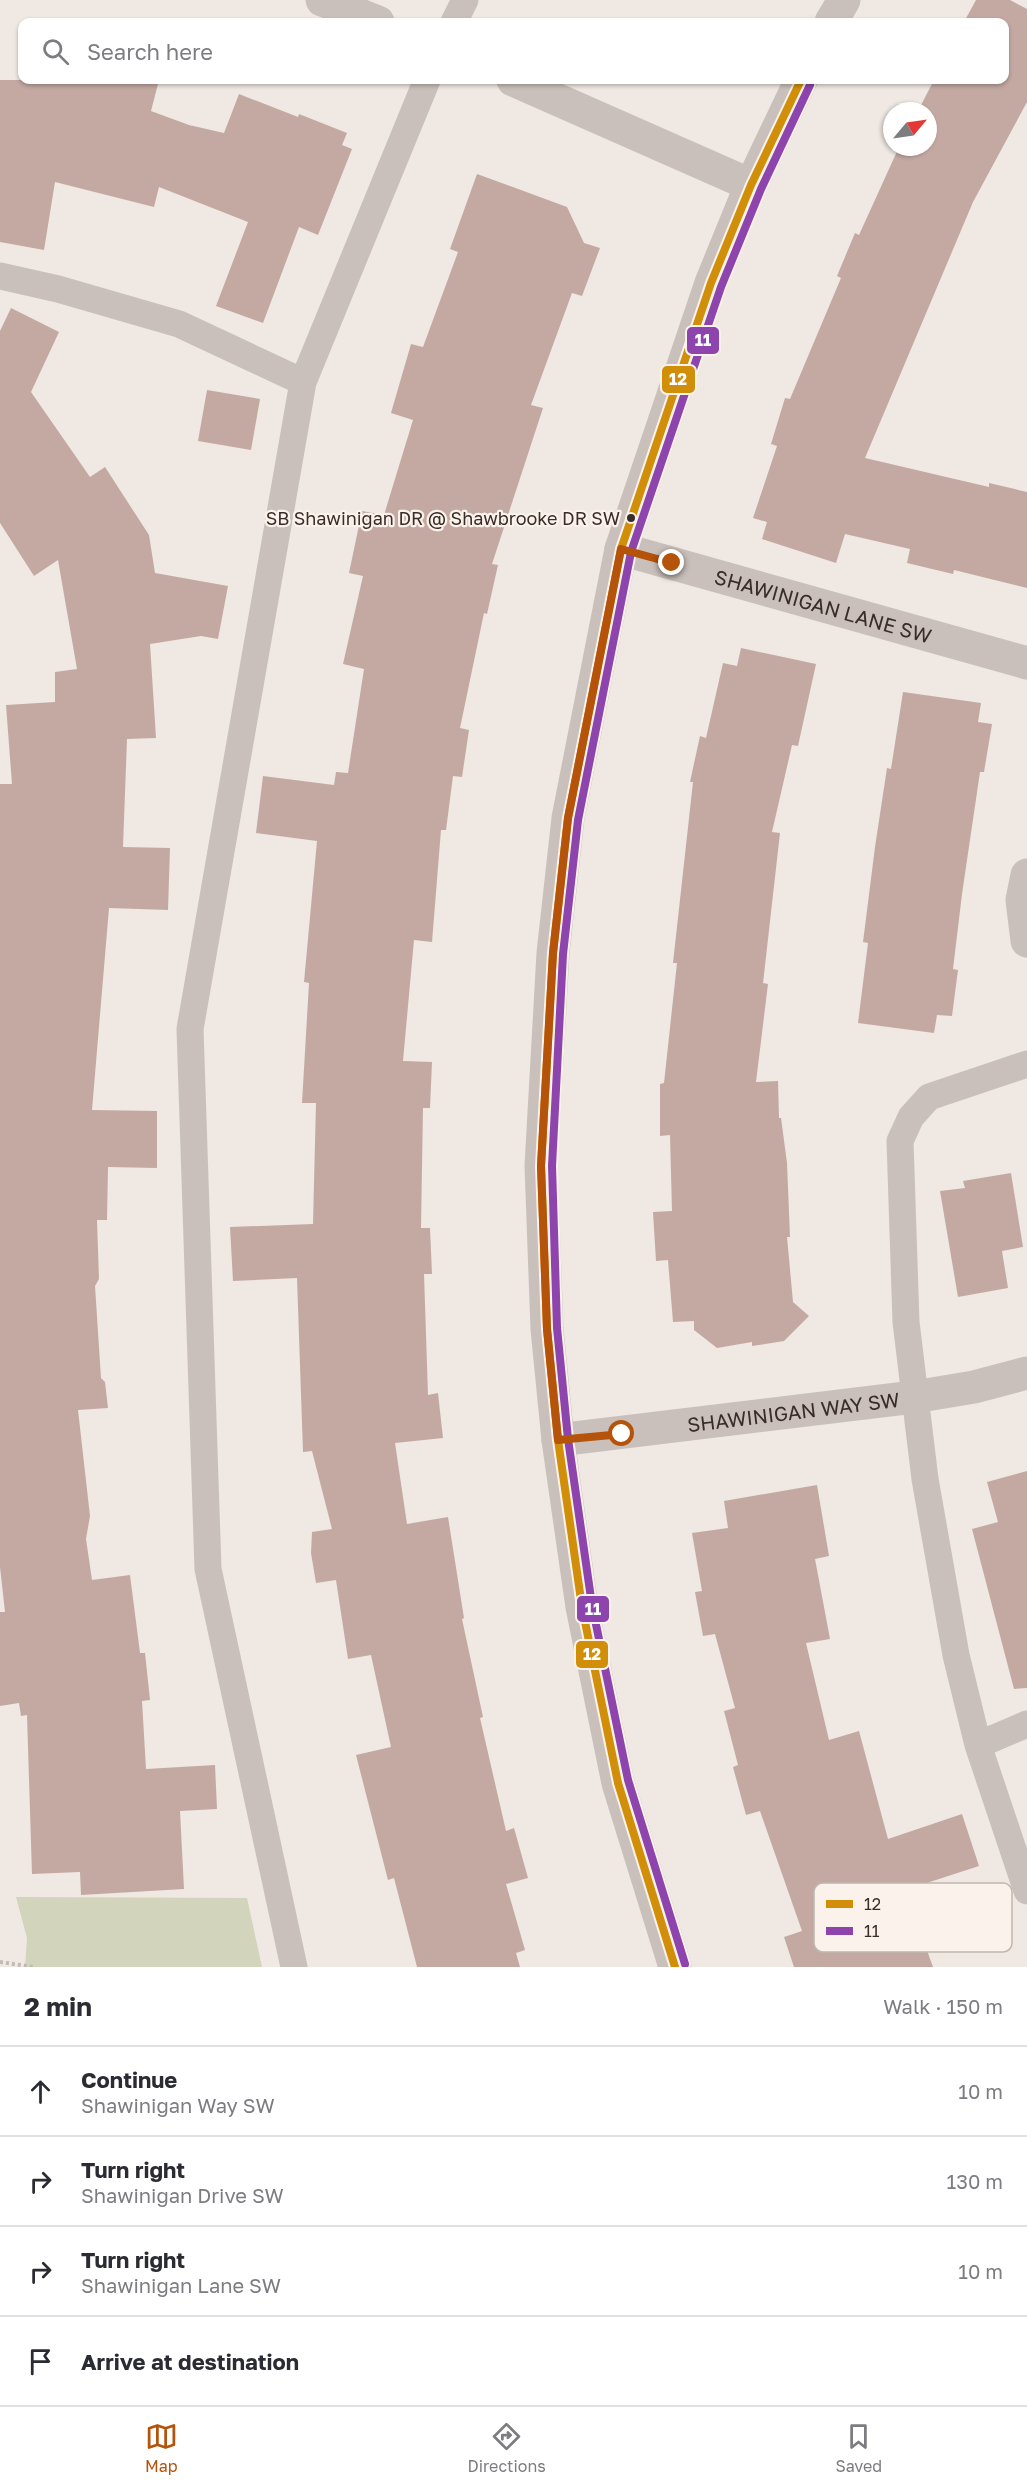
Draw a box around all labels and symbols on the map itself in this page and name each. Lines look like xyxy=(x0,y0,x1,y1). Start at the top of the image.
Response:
north arrow xyxy=(883,102,937,156)
line badge: 11 xyxy=(686,326,720,355)
text: 11 xyxy=(695,330,711,350)
line badge: 12 xyxy=(661,365,696,394)
text: 12 xyxy=(669,369,687,389)
place label: SB Shawinigan DR @ Shawbrooke DR SW xyxy=(266,507,620,529)
marker: SB Shawinigan DR @ Shawbrooke DR SW xyxy=(625,512,637,524)
route end xyxy=(658,549,684,575)
street label: SHAWINIGAN LANE SW xyxy=(712,564,934,648)
street label: SHAWINIGAN WAY SW xyxy=(686,1387,901,1436)
route start xyxy=(608,1420,634,1446)
line badge: 11 xyxy=(576,1595,610,1623)
text: 11 xyxy=(585,1599,601,1619)
line badge: 12 xyxy=(575,1640,609,1669)
text: 12 xyxy=(583,1644,601,1664)
legend xyxy=(814,1883,1012,1952)
text: 12 xyxy=(864,1894,881,1914)
text: 11 xyxy=(864,1921,880,1941)

